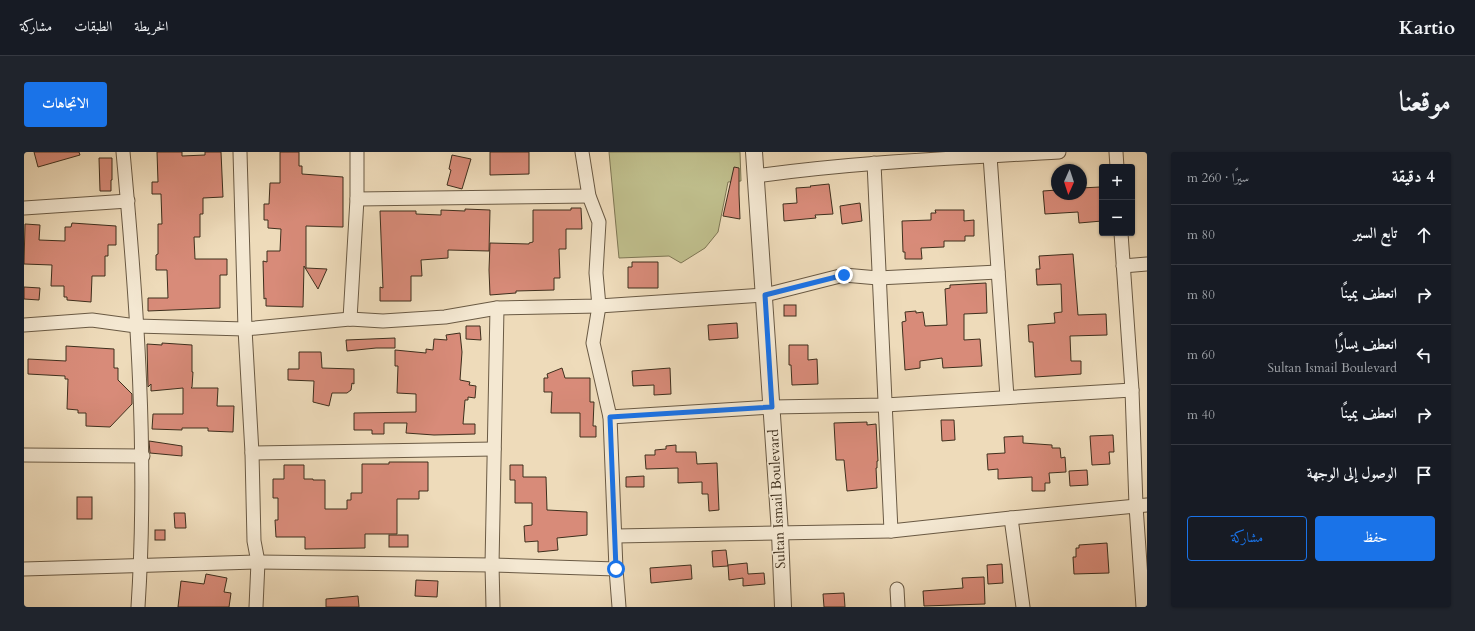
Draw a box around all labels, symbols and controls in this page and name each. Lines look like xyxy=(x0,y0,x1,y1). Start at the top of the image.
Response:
text: Kartio xyxy=(1399,15,1455,41)
text: مشاركة xyxy=(20,17,52,36)
text: الطبقات xyxy=(74,17,112,36)
text: الخريطة xyxy=(134,17,168,36)
button: الاتجاهات xyxy=(24,82,107,127)
text: موقعنا xyxy=(1399,83,1451,121)
north arrow xyxy=(1051,164,1087,200)
map controls xyxy=(1099,164,1135,236)
button: + xyxy=(1099,164,1135,200)
text: 4 دقيقة xyxy=(1392,165,1435,188)
text: سيرًا · 260 m xyxy=(1187,169,1249,187)
button: − xyxy=(1099,200,1135,236)
text: تابع السير xyxy=(1354,223,1397,243)
icon: ahead xyxy=(1413,224,1435,246)
text: 80 m xyxy=(1187,226,1215,244)
route end xyxy=(835,266,853,284)
text: انعطف يمينًا xyxy=(1341,283,1397,303)
icon: right xyxy=(1413,284,1435,306)
text: 80 m xyxy=(1187,286,1215,304)
text: انعطف يسارًا xyxy=(1335,334,1397,354)
icon: left xyxy=(1413,344,1435,366)
text: 60 m xyxy=(1187,346,1215,364)
text: Sultan Ismail Boulevard xyxy=(1268,359,1397,377)
text: انعطف يمينًا xyxy=(1341,403,1397,423)
icon: right xyxy=(1413,404,1435,426)
text: 40 m xyxy=(1187,406,1215,424)
street label: Sultan Ismail Boulevard xyxy=(764,428,790,569)
text: الوصول إلى الوجهة xyxy=(1307,463,1397,483)
icon: arrive xyxy=(1413,464,1435,486)
button: مشاركة xyxy=(1187,516,1307,561)
button: حفظ xyxy=(1315,516,1435,561)
route start xyxy=(607,560,625,578)

